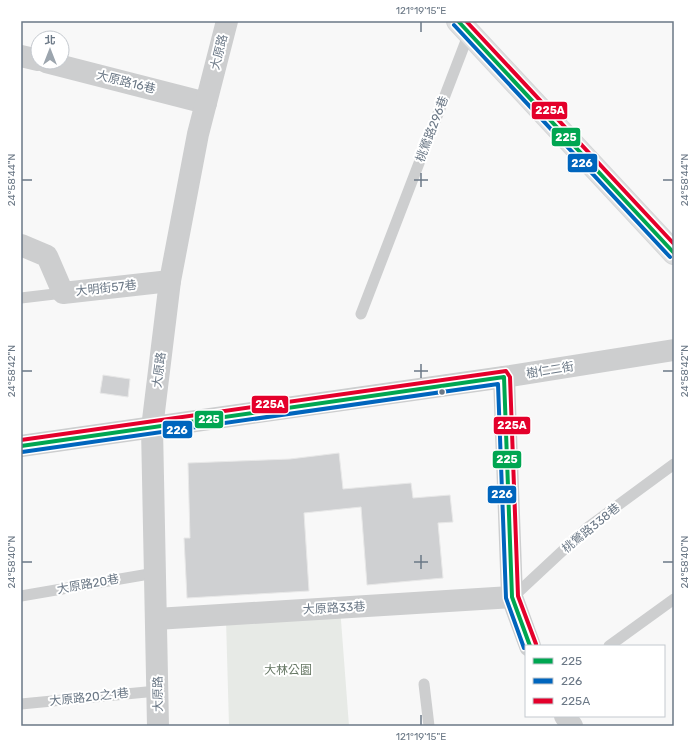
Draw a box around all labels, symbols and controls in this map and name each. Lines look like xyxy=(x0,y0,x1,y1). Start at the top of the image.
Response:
text: 121°19'15"E xyxy=(396,5,446,17)
north arrow xyxy=(30,30,70,70)
street label: 大原路 xyxy=(208,33,230,71)
text: 北 xyxy=(45,34,56,47)
street label: 大原路16巷 xyxy=(95,68,157,96)
street label: 桃鶯路296巷 xyxy=(413,94,451,164)
line badge: 225A xyxy=(531,101,568,120)
text: 225A xyxy=(535,104,565,117)
line badge: 225 xyxy=(551,127,581,147)
text: 225 xyxy=(555,131,577,144)
line badge: 226 xyxy=(567,153,598,173)
text: 24°58'44"N xyxy=(6,154,18,206)
text: 24°58'44"N xyxy=(679,154,691,206)
text: 226 xyxy=(571,157,593,170)
street label: 大明街57巷 xyxy=(75,278,137,298)
text: 24°58'42"N xyxy=(6,345,18,397)
text: 24°58'42"N xyxy=(679,345,691,397)
street label: 大原路 xyxy=(150,351,168,389)
street label: 樹仁二街 xyxy=(525,359,575,381)
unlabelled marker xyxy=(437,387,447,397)
line badge: 225A xyxy=(251,395,289,414)
text: 225A xyxy=(255,398,285,411)
line badge: 225 xyxy=(194,410,224,429)
text: 225 xyxy=(198,413,220,426)
line badge: 225A xyxy=(493,416,531,435)
text: 225A xyxy=(497,419,527,432)
line badge: 226 xyxy=(162,420,193,439)
text: 226 xyxy=(166,424,188,437)
line badge: 225 xyxy=(492,450,522,469)
text: 225 xyxy=(496,453,518,466)
line badge: 226 xyxy=(487,485,517,504)
text: 226 xyxy=(491,488,513,501)
street label: 桃鶯路338巷 xyxy=(559,501,623,555)
text: 24°58'40"N xyxy=(6,535,18,589)
text: 24°58'40"N xyxy=(679,535,691,589)
street label: 大原路20巷 xyxy=(56,572,120,596)
street label: 大原路33巷 xyxy=(302,599,366,617)
legend xyxy=(525,645,665,717)
text: 225 xyxy=(561,654,582,668)
park label: 大林公園 xyxy=(264,663,312,677)
text: 226 xyxy=(561,674,582,688)
street label: 大原路 xyxy=(151,676,165,712)
street label: 大原路20之1巷 xyxy=(49,686,129,708)
text: 225A xyxy=(561,694,590,708)
text: 121°19'15"E xyxy=(396,731,446,743)

